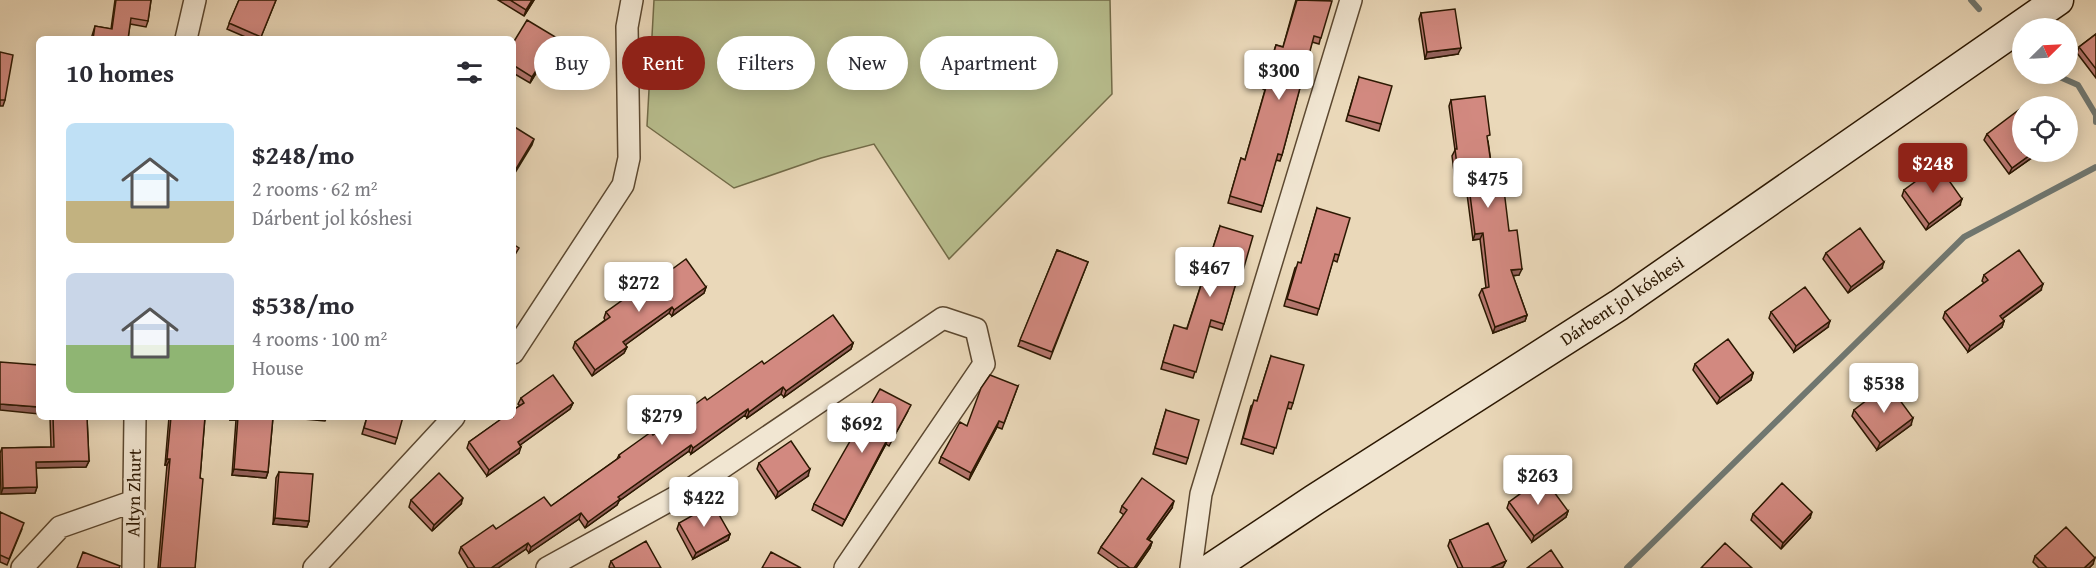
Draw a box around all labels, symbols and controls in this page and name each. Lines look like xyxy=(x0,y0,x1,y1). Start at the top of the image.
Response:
north arrow xyxy=(2012,18,2078,84)
map controls xyxy=(2012,18,2078,162)
chip: Buy xyxy=(534,36,610,90)
chip: Rent xyxy=(622,36,705,90)
chip: Filters xyxy=(717,36,815,90)
chip: New xyxy=(827,36,908,90)
chip: Apartment xyxy=(920,36,1058,90)
pin: $300 xyxy=(1243,50,1315,101)
text: 10 homes xyxy=(66,53,174,92)
text: $300 xyxy=(1258,55,1300,84)
icon: filters xyxy=(453,56,486,89)
button: locate xyxy=(2012,96,2078,162)
text: $248/mo xyxy=(252,135,354,174)
pin: $248 xyxy=(1897,143,1969,194)
icon: home xyxy=(114,147,186,219)
text: $248 xyxy=(1912,148,1954,177)
pin: $475 xyxy=(1452,158,1524,209)
text: $475 xyxy=(1467,163,1509,192)
text: 2 rooms · 62 m² xyxy=(252,174,378,203)
text: Dárbent jol kóshesi xyxy=(252,203,412,232)
pin: $467 xyxy=(1174,247,1246,298)
street label: Dárbent jol kóshesi xyxy=(1554,249,1689,352)
text: $467 xyxy=(1189,252,1231,281)
pin: $272 xyxy=(603,262,675,313)
text: $272 xyxy=(618,267,660,296)
text: $538/mo xyxy=(252,285,354,324)
icon: home xyxy=(114,297,186,369)
text: 4 rooms · 100 m² xyxy=(252,324,387,353)
text: House xyxy=(252,353,304,382)
pin: $538 xyxy=(1848,363,1920,414)
text: $538 xyxy=(1863,368,1905,397)
pin: $279 xyxy=(626,395,698,446)
text: $279 xyxy=(641,400,683,429)
pin: $692 xyxy=(826,403,898,454)
text: $692 xyxy=(841,408,883,437)
street label: Altyn Zhurt xyxy=(119,448,148,537)
pin: $263 xyxy=(1502,455,1574,506)
text: $263 xyxy=(1517,460,1559,489)
pin: $422 xyxy=(668,477,740,528)
text: $422 xyxy=(683,482,725,511)

